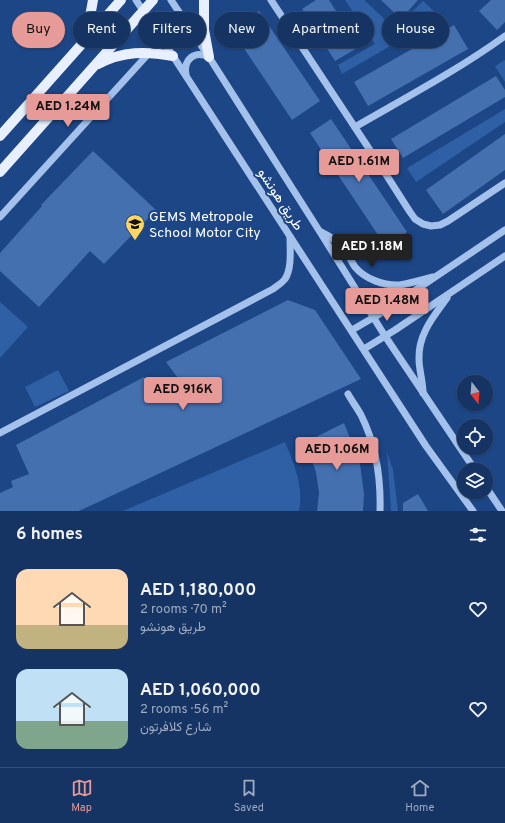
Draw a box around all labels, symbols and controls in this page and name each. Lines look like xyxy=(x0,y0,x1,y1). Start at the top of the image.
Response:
chip: Buy xyxy=(12,12,65,48)
chip: Rent xyxy=(73,12,130,48)
chip: Filters xyxy=(138,12,206,48)
chip: New xyxy=(214,12,269,48)
chip: Apartment xyxy=(277,12,374,48)
chip: House xyxy=(382,12,449,48)
pin: AED 1.24M xyxy=(22,94,114,128)
text: AED 1.24M xyxy=(36,99,101,115)
pin: AED 1.61M xyxy=(313,149,405,183)
text: AED 1.61M xyxy=(328,154,390,170)
street label: طريق هونشو xyxy=(253,165,306,234)
place label: GEMS Metropole School Motor City xyxy=(149,209,261,242)
school or university icon: GEMS Metropole School Motor City xyxy=(124,213,146,241)
pin: AED 1.18M xyxy=(326,234,418,268)
text: AED 1.18M xyxy=(341,239,403,255)
pin: AED 1.48M xyxy=(341,288,433,322)
text: AED 1.48M xyxy=(354,293,420,309)
north arrow xyxy=(457,375,493,411)
map controls xyxy=(457,375,493,499)
pin: AED 916K xyxy=(142,377,224,411)
text: AED 916K xyxy=(153,382,213,398)
button: locate xyxy=(457,419,493,455)
pin: AED 1.06M xyxy=(291,437,383,471)
text: AED 1.06M xyxy=(304,442,370,458)
button: layers xyxy=(457,463,493,499)
text: 6 homes xyxy=(16,524,83,546)
icon: filters xyxy=(467,524,489,546)
text: AED 1,180,000 xyxy=(140,580,256,602)
icon: home xyxy=(48,585,96,633)
icon: heart xyxy=(467,598,489,620)
text: 2 rooms · 70 m² xyxy=(140,602,227,618)
text: طريق هونشو xyxy=(140,620,206,636)
text: AED 1,060,000 xyxy=(140,680,261,702)
icon: home xyxy=(48,685,96,733)
icon: heart xyxy=(467,698,489,720)
text: 2 rooms · 56 m² xyxy=(140,702,228,718)
text: شارع كلافرتون xyxy=(140,720,211,736)
tab: Map xyxy=(71,777,93,815)
tab: Saved xyxy=(234,777,264,815)
tab: Home xyxy=(405,777,434,815)

